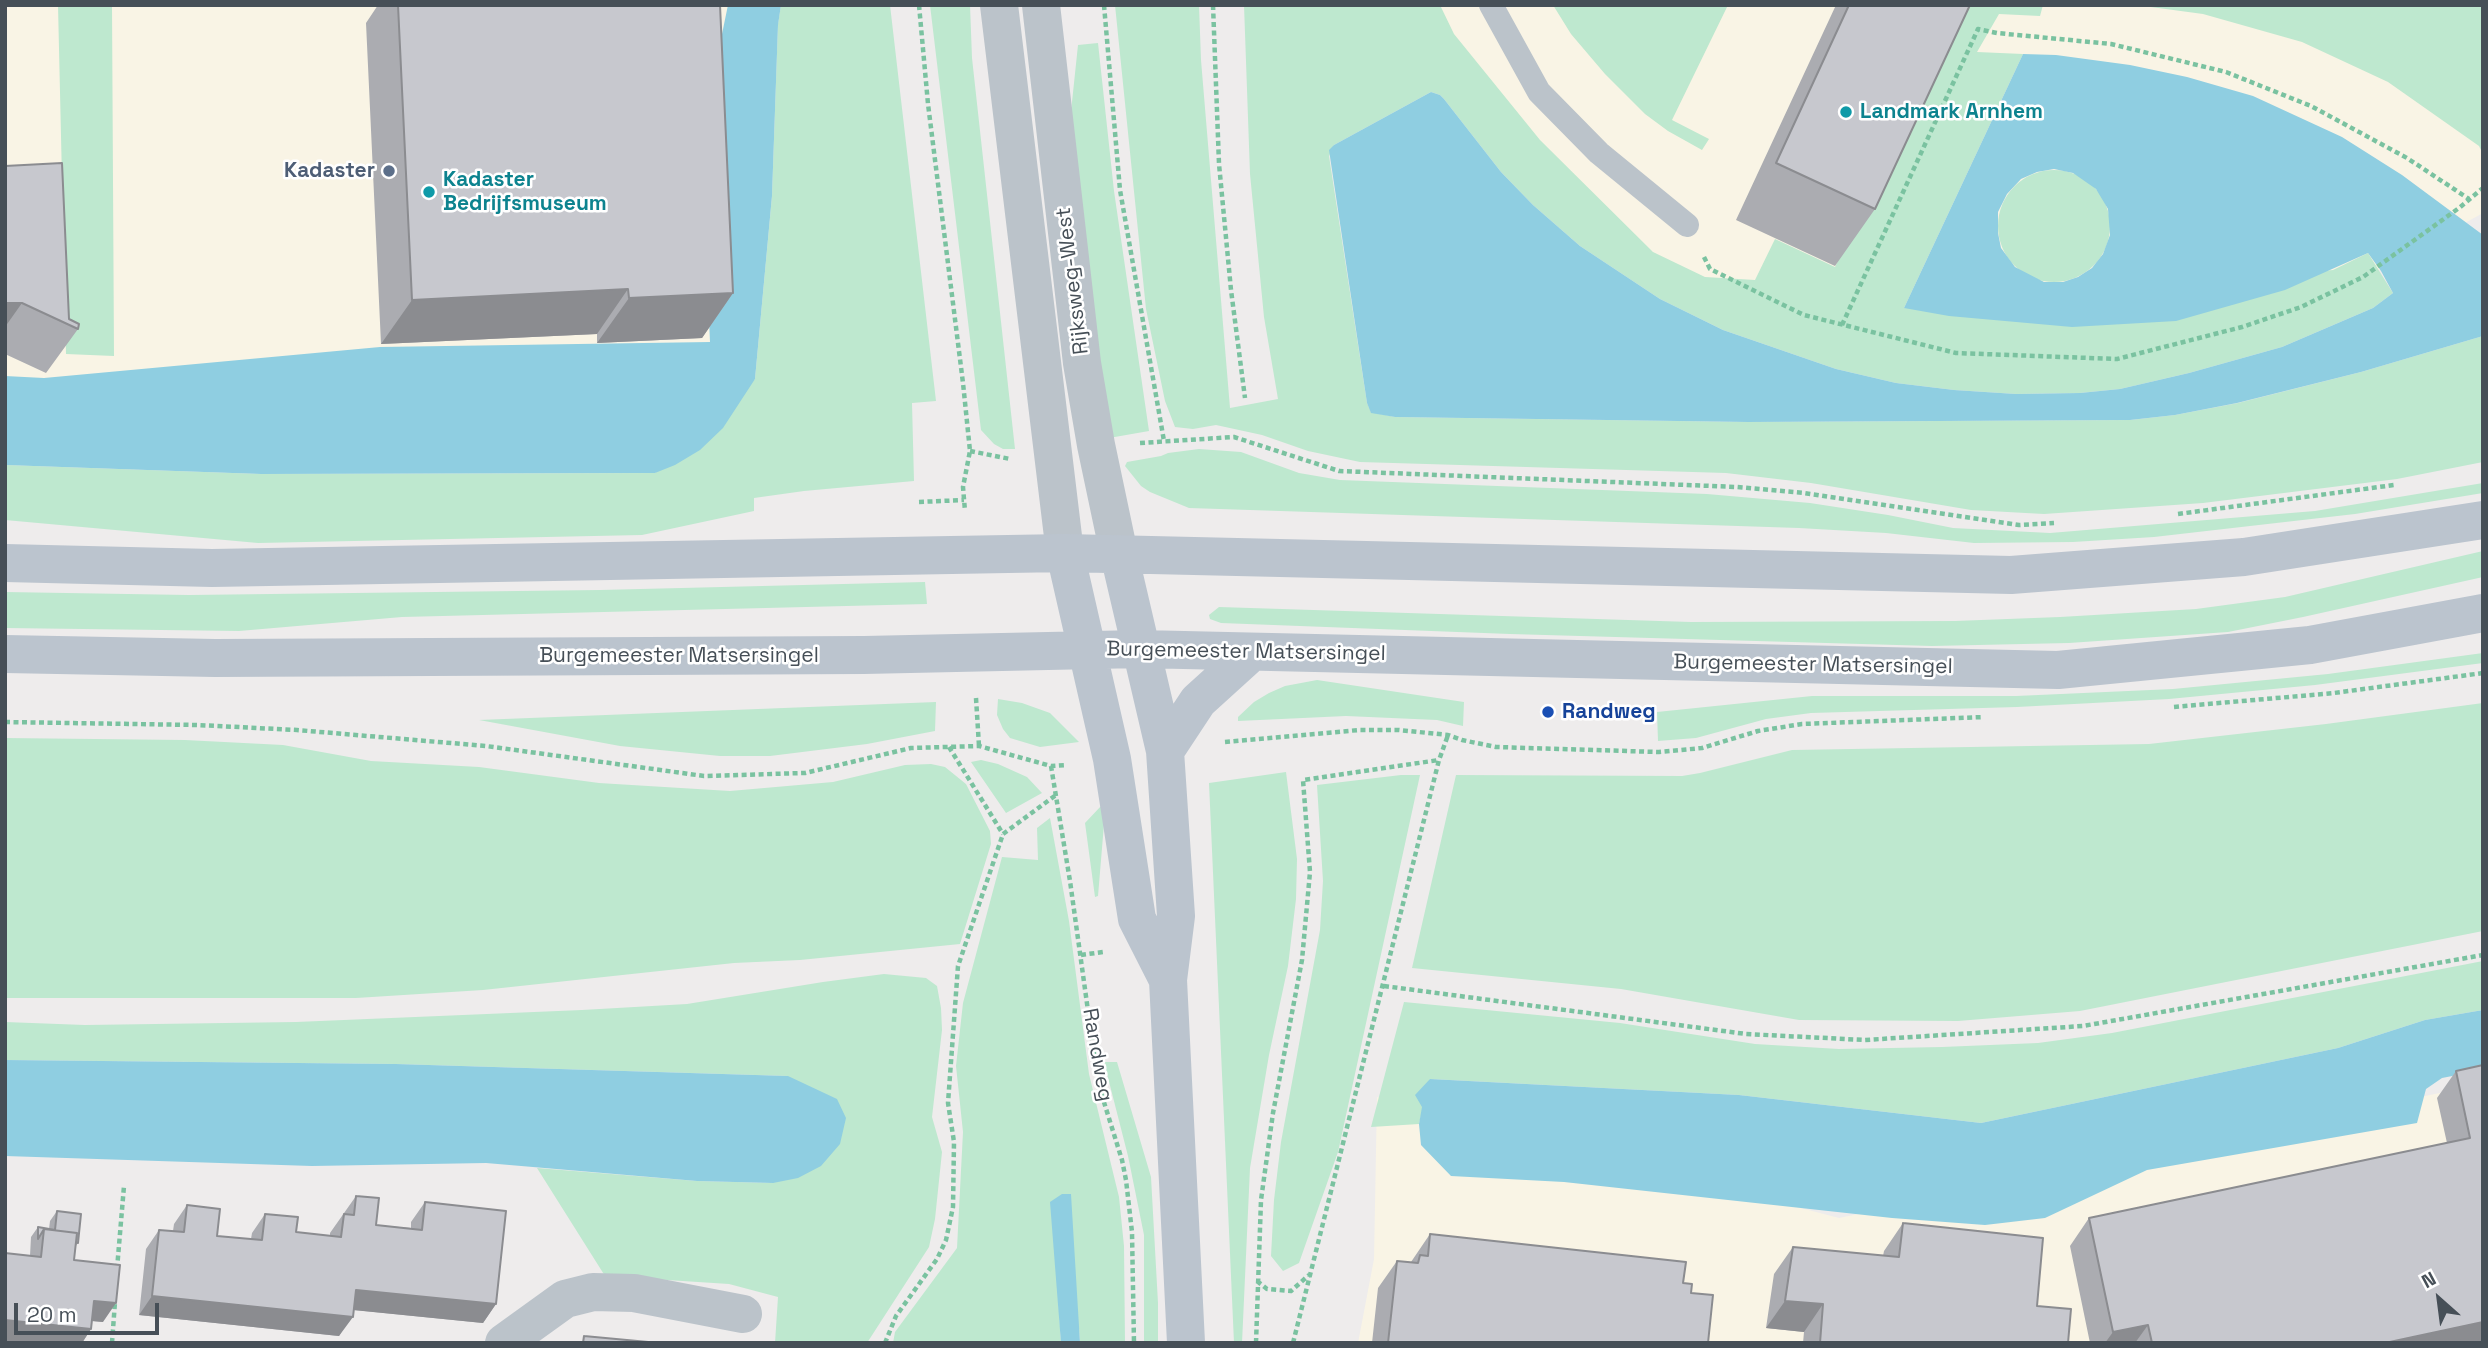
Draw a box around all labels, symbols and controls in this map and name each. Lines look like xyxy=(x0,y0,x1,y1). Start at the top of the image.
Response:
place label: Landmark Arnhem xyxy=(1860,99,2043,125)
marker: Landmark Arnhem xyxy=(1838,104,1854,120)
place label: Kadaster xyxy=(284,158,375,184)
marker: Kadaster xyxy=(381,163,397,179)
place label: Kadaster Bedrijfsmuseum xyxy=(443,167,607,217)
marker: Kadaster Bedrijfsmuseum xyxy=(421,184,437,200)
street label: Rijksweg-West xyxy=(1051,206,1095,356)
street label: Burgemeester Matsersingel xyxy=(1106,637,1386,667)
street label: Burgemeester Matsersingel xyxy=(539,643,819,669)
street label: Burgemeester Matsersingel xyxy=(1673,650,1953,680)
place label: Randweg xyxy=(1562,699,1656,725)
marker: Randweg xyxy=(1540,704,1556,720)
street label: Randweg xyxy=(1076,1006,1118,1104)
north arrow xyxy=(2404,1264,2474,1334)
text: N xyxy=(2417,1266,2440,1294)
scale bar xyxy=(18,1288,163,1332)
text: 20 m xyxy=(27,1301,77,1328)

